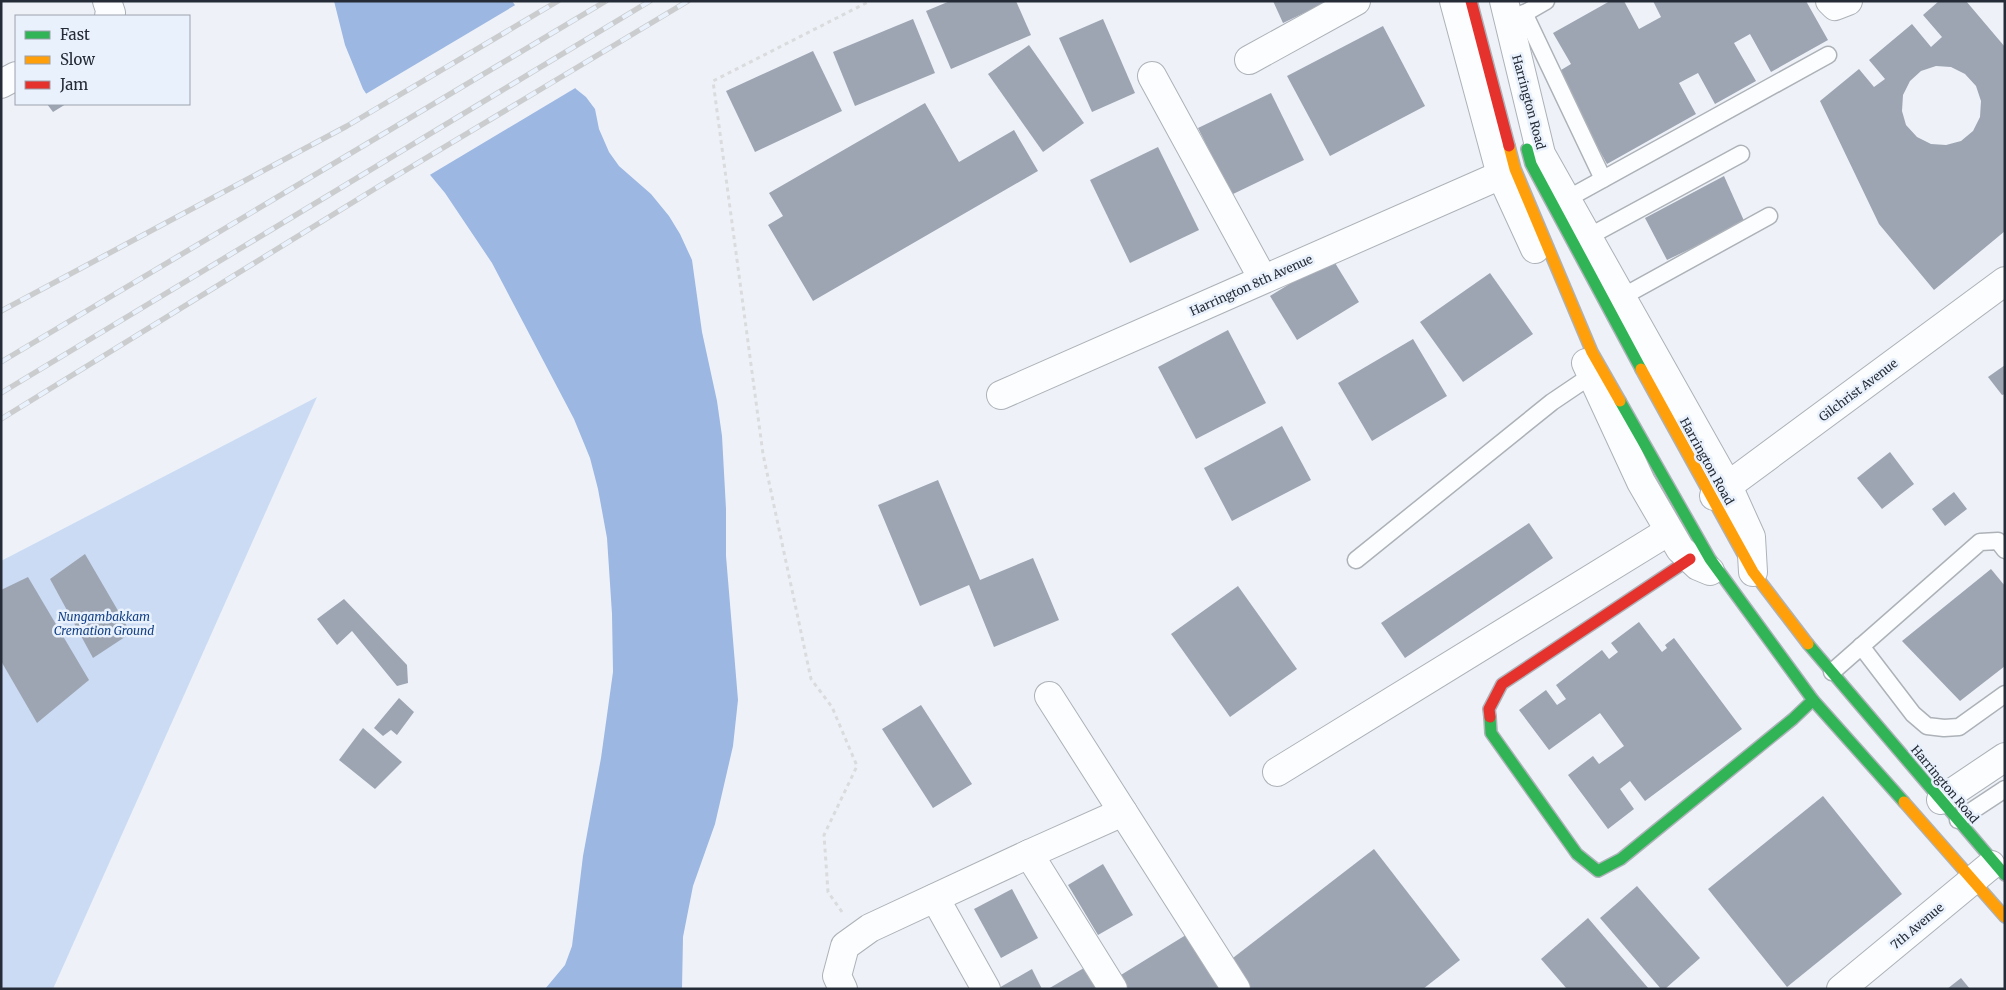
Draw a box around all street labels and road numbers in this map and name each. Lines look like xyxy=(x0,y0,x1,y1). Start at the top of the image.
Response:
street label: Harrington Road xyxy=(1509,53,1549,151)
street label: Harrington 8th Avenue xyxy=(1187,251,1315,319)
street label: Gilchrist Avenue xyxy=(1816,356,1900,424)
street label: Harrington Road xyxy=(1677,415,1737,507)
street label: Harrington Road xyxy=(1908,742,1982,826)
street label: 7th Avenue xyxy=(1888,900,1946,952)

